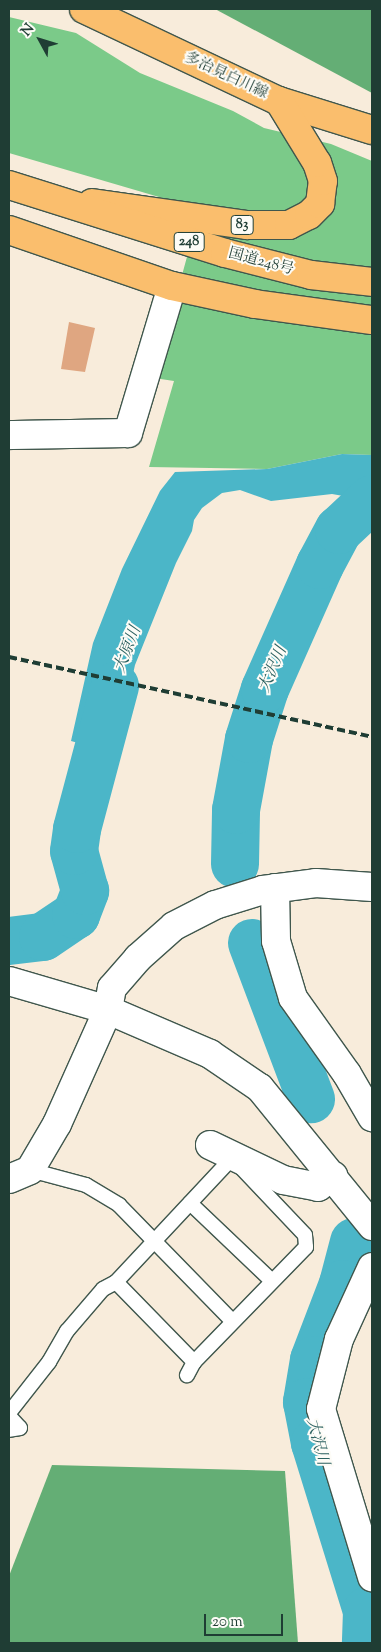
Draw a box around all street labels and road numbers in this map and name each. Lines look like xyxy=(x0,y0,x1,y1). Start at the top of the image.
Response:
street label: 多治見白川線 xyxy=(181,49,271,103)
road number: 83 xyxy=(230,214,254,236)
road number: 248 xyxy=(173,230,205,253)
street label: 国道248号 xyxy=(226,245,296,279)

